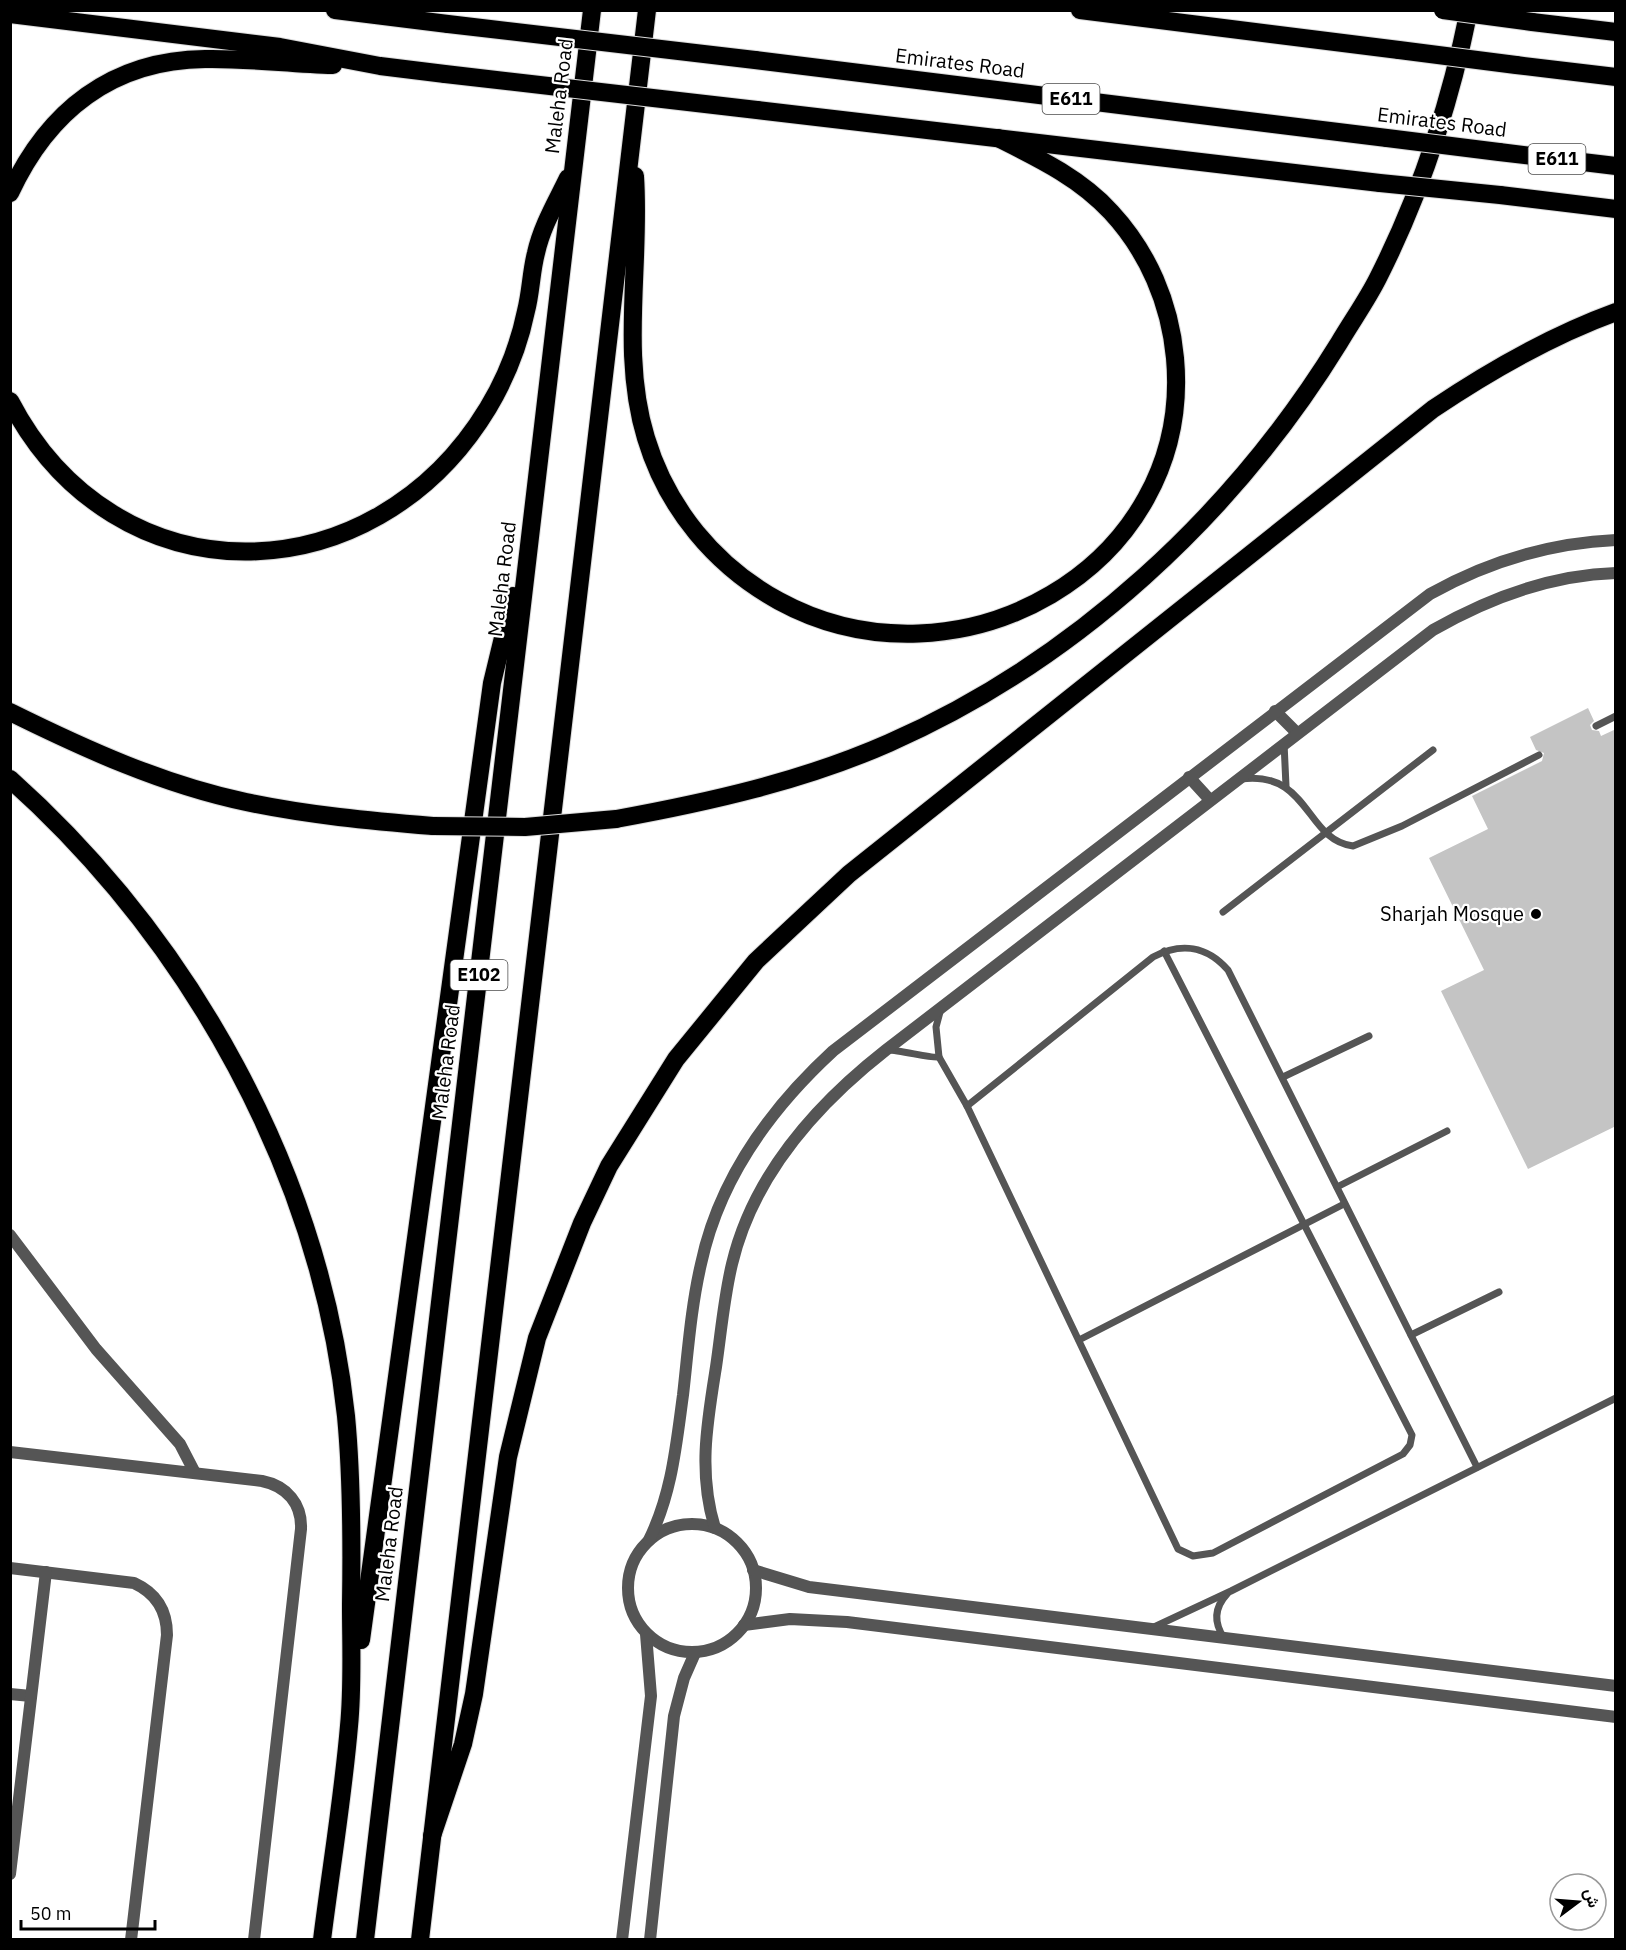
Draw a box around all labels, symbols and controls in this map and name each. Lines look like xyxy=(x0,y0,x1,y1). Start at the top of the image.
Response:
street label: Maleha Road xyxy=(538,37,579,155)
street label: Emirates Road xyxy=(894,41,1026,84)
road number: E611 xyxy=(1042,84,1100,114)
street label: Emirates Road xyxy=(1376,100,1508,143)
road number: E611 xyxy=(1528,144,1586,174)
street label: Maleha Road xyxy=(481,520,522,638)
place label: Sharjah Mosque xyxy=(1380,900,1524,927)
marker: Sharjah Mosque xyxy=(1529,907,1543,921)
road number: E102 xyxy=(450,960,508,990)
street label: Maleha Road xyxy=(425,1003,466,1121)
street label: Maleha Road xyxy=(368,1485,409,1603)
north arrow xyxy=(1548,1872,1608,1932)
text: ش xyxy=(1580,1886,1605,1910)
scale bar xyxy=(21,1893,154,1931)
text: 50 m xyxy=(30,1902,72,1925)

